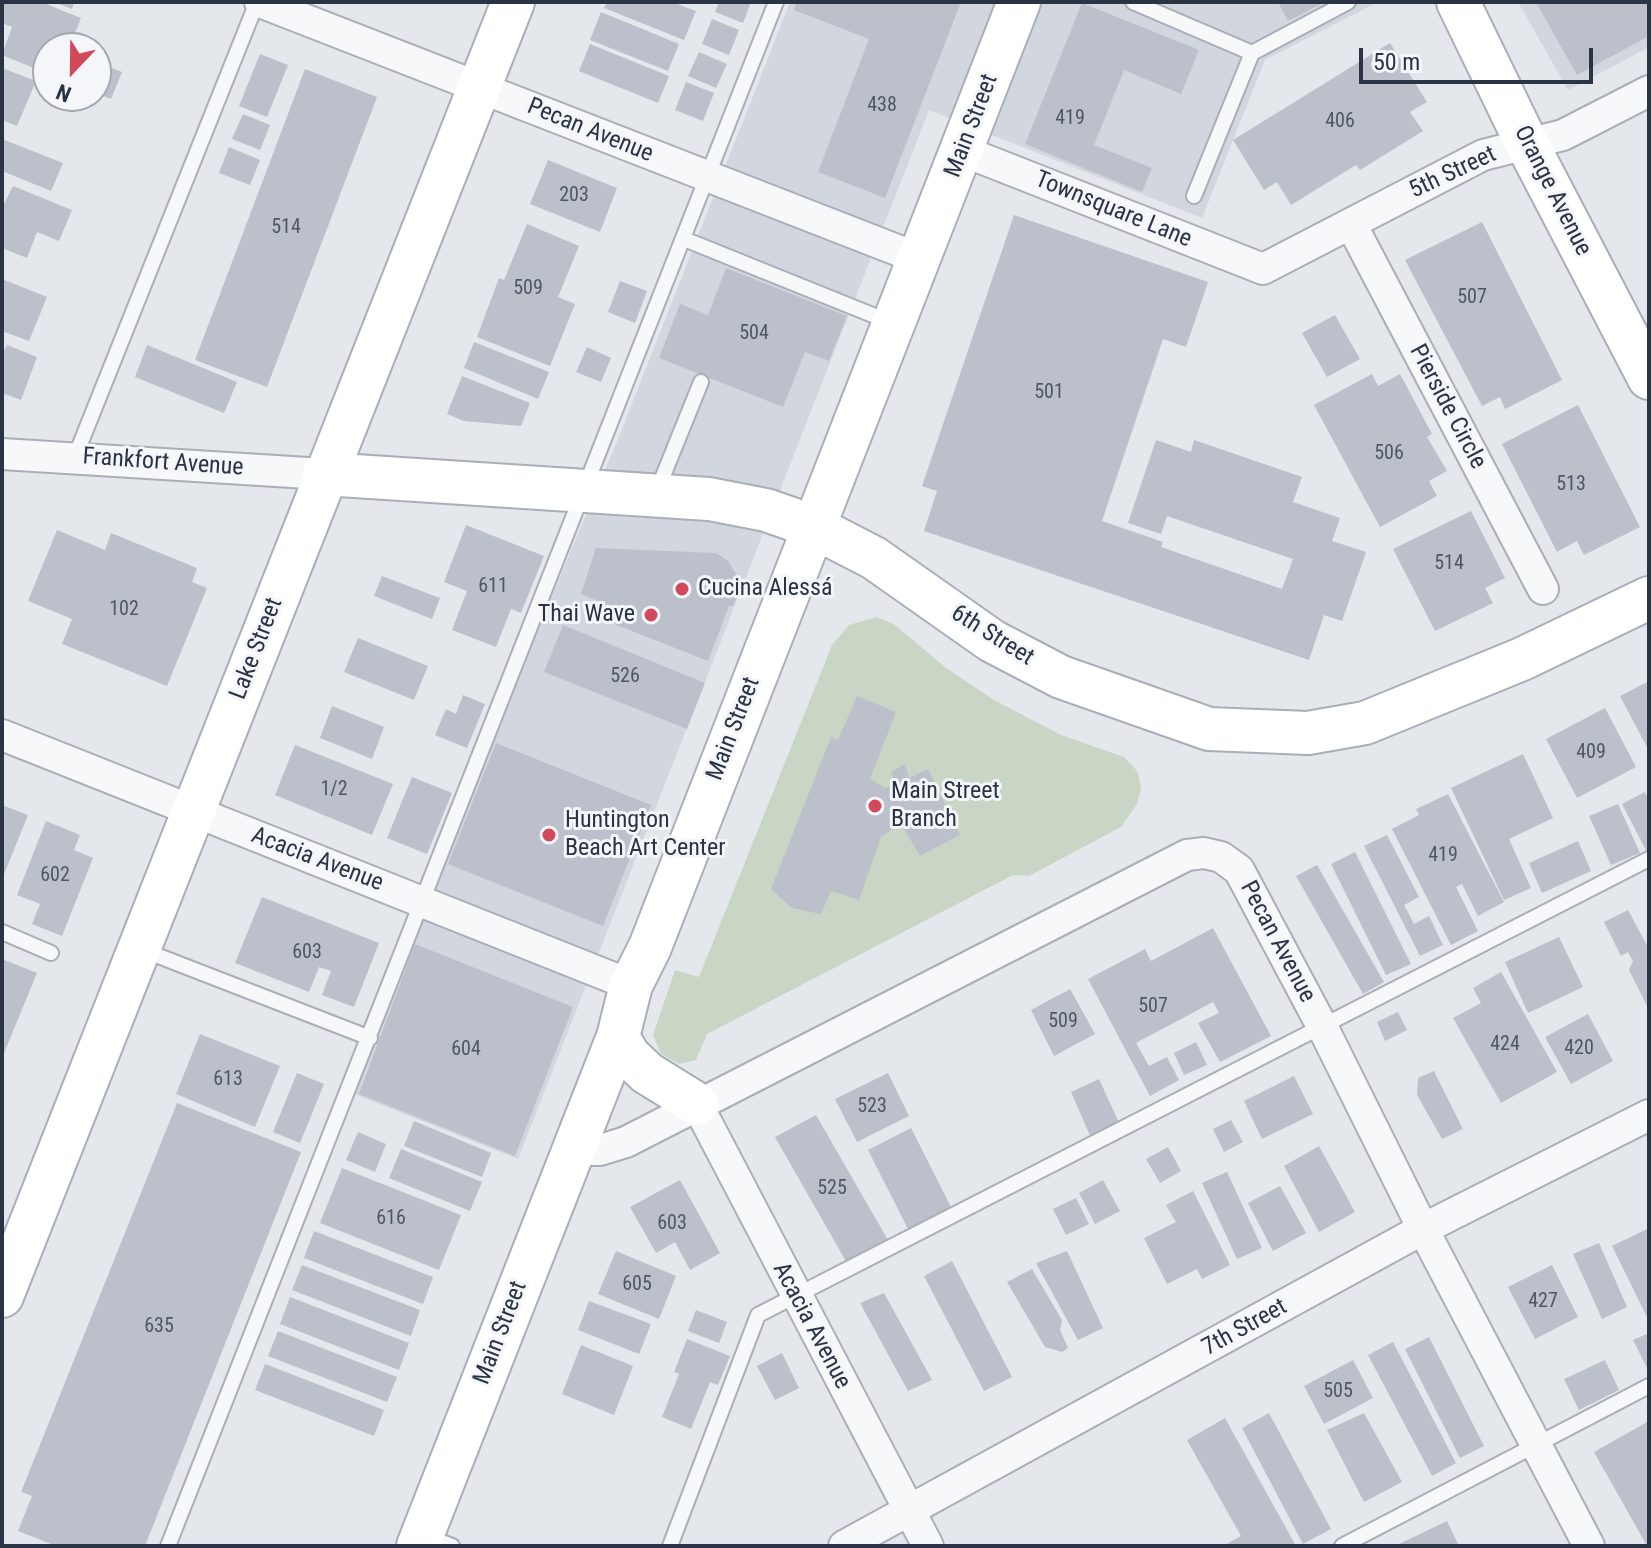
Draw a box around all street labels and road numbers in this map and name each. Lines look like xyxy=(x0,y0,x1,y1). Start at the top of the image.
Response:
street label: Main Street xyxy=(939,70,1005,182)
street label: Pecan Avenue xyxy=(523,93,657,169)
street label: Orange Avenue xyxy=(1507,121,1597,261)
street label: 5th Street xyxy=(1405,140,1501,206)
street label: Townsquare Lane xyxy=(1031,166,1195,254)
street label: Pierside Circle xyxy=(1402,340,1492,474)
street label: Frankfort Avenue xyxy=(82,443,244,483)
street label: Lake Street xyxy=(224,594,290,704)
street label: 6th Street xyxy=(945,599,1039,673)
street label: Main Street xyxy=(701,673,767,785)
street label: Acacia Avenue xyxy=(247,822,387,898)
street label: Pecan Avenue xyxy=(1233,876,1321,1008)
street label: Acacia Avenue xyxy=(766,1258,856,1394)
street label: Main Street xyxy=(468,1277,534,1389)
street label: 7th Street xyxy=(1198,1293,1292,1363)

